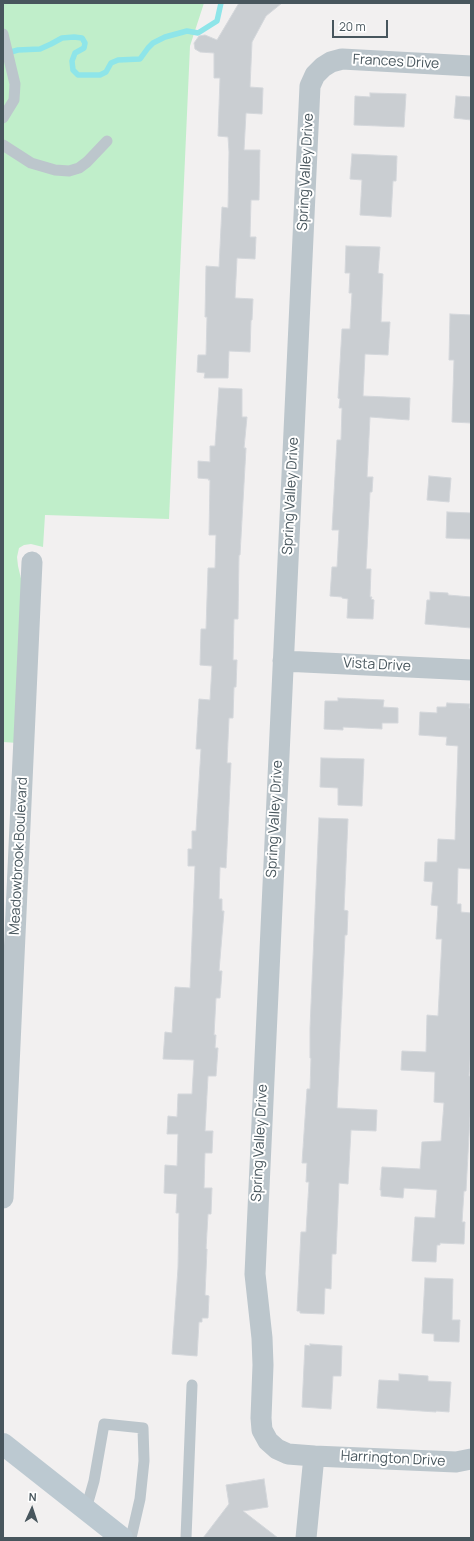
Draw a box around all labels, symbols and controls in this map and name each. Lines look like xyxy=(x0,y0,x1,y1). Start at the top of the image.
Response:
scale bar xyxy=(334,12,390,38)
text: 20 m xyxy=(339,18,366,35)
street label: Frances Drive xyxy=(352,51,440,73)
street label: Spring Valley Drive xyxy=(295,113,317,231)
street label: Spring Valley Drive xyxy=(280,437,302,555)
street label: Vista Drive xyxy=(343,655,411,675)
street label: Spring Valley Drive xyxy=(264,760,286,878)
street label: Meadowbrook Boulevard xyxy=(6,777,32,935)
street label: Spring Valley Drive xyxy=(249,1084,271,1202)
street label: Harrington Drive xyxy=(340,1448,446,1470)
north arrow xyxy=(12,1489,52,1529)
text: N xyxy=(28,1489,37,1504)

